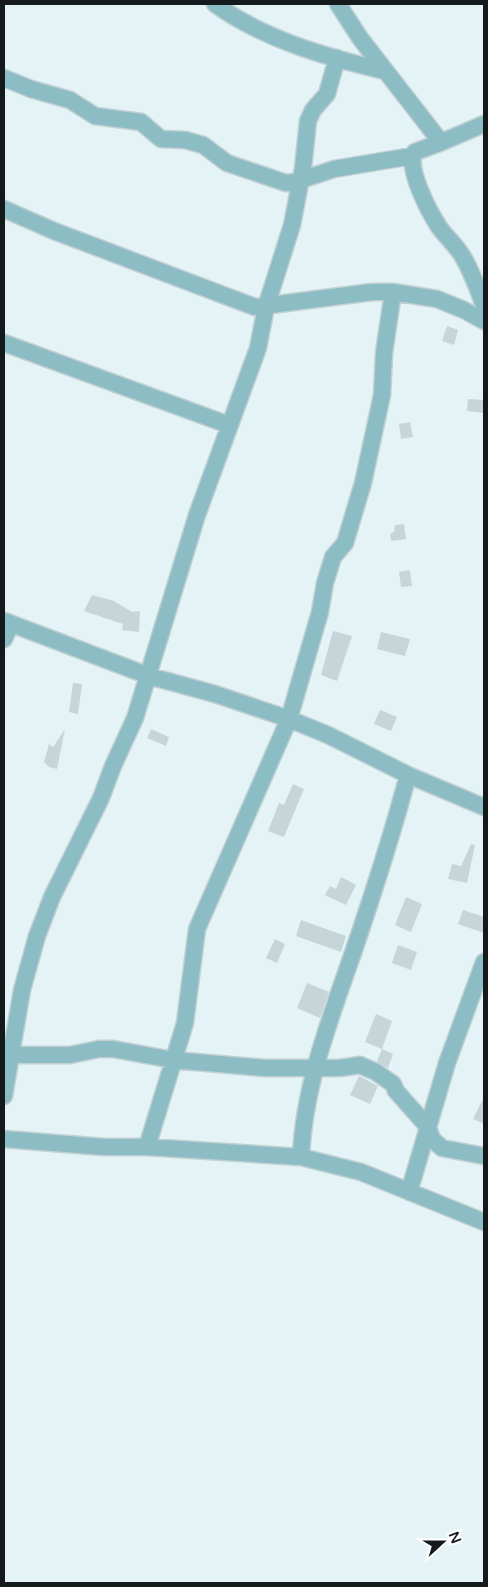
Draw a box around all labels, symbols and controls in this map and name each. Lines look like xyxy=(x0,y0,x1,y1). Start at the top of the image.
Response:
north arrow xyxy=(418,1517,468,1567)
text: N xyxy=(445,1529,465,1546)

